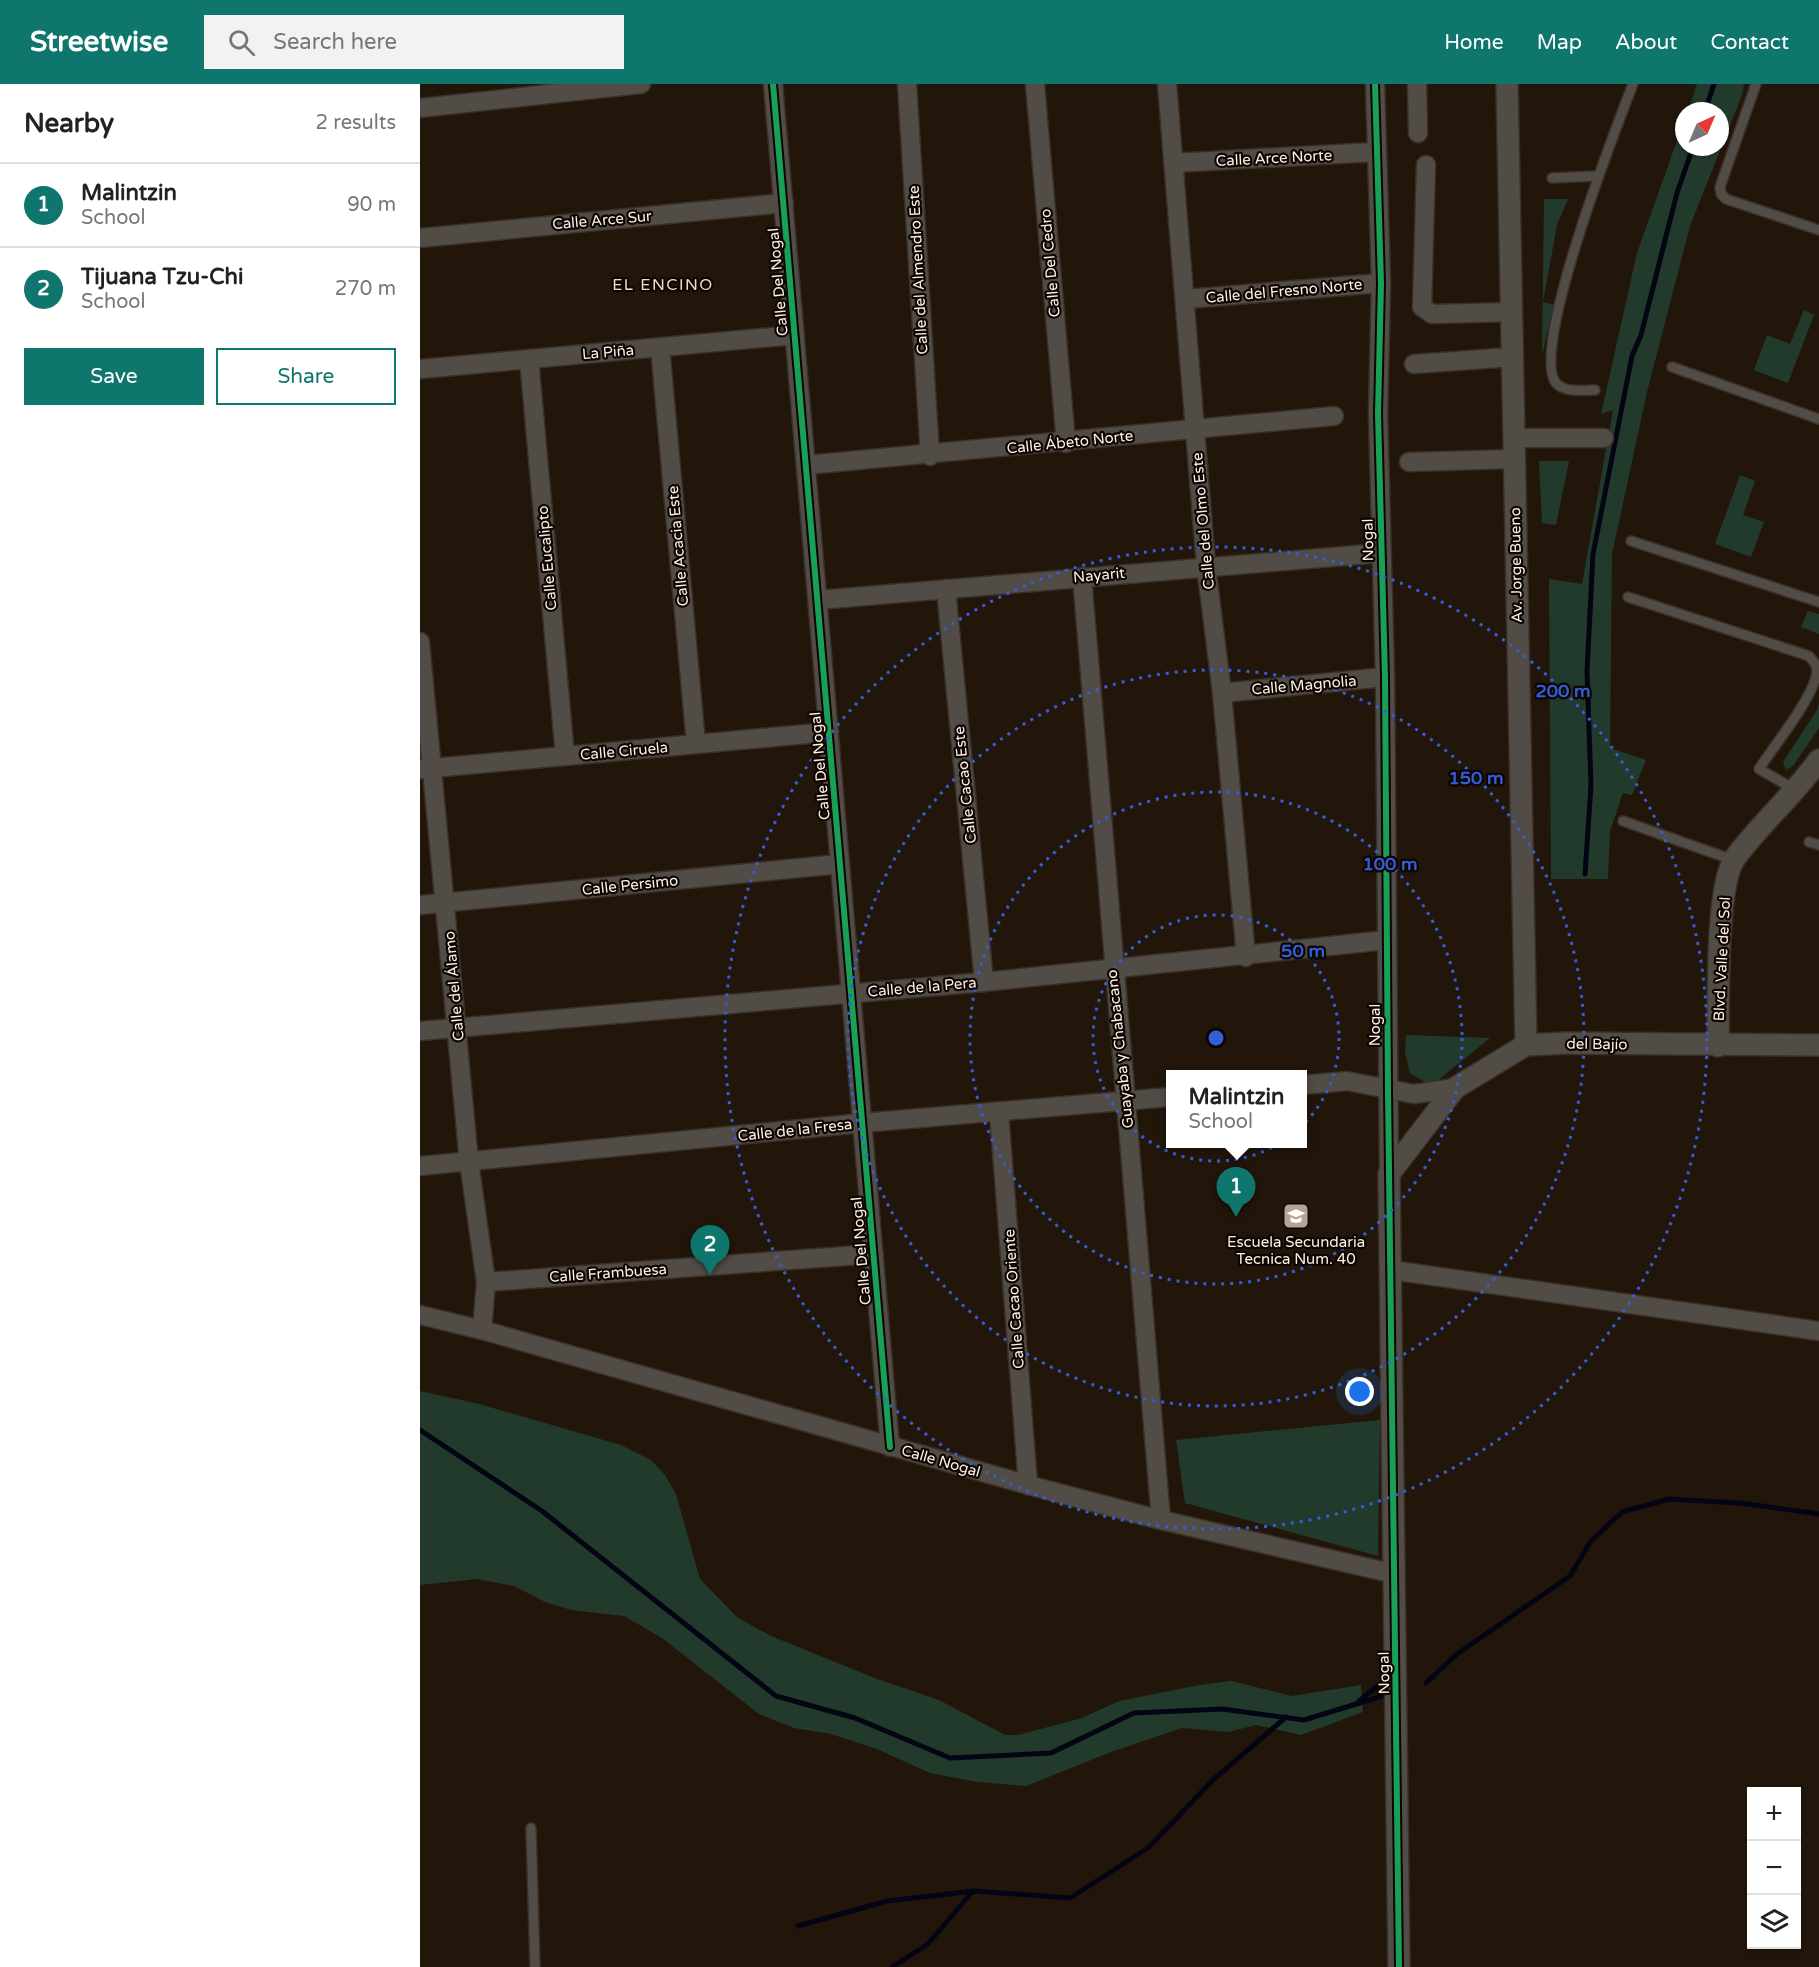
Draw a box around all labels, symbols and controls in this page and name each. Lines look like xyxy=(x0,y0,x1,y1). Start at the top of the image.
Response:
search box xyxy=(204,15,624,69)
text: Streetwise xyxy=(30,25,168,59)
icon: search xyxy=(225,26,258,59)
text: Search here xyxy=(273,29,397,55)
text: Home xyxy=(1444,30,1504,55)
text: Map xyxy=(1537,30,1582,55)
text: About xyxy=(1615,30,1677,55)
text: Contact xyxy=(1710,30,1789,55)
north arrow xyxy=(1675,102,1729,156)
text: Nearby xyxy=(24,108,114,139)
text: 2 results xyxy=(316,111,396,135)
street label: Calle Arce Norte xyxy=(1215,146,1333,170)
text: Malintzin xyxy=(81,180,177,206)
street label: Calle del Almendro Este xyxy=(905,185,931,355)
text: 1 xyxy=(37,193,50,217)
text: 90 m xyxy=(347,193,396,217)
text: School xyxy=(81,206,145,230)
street label: Calle Arce Sur xyxy=(552,207,653,233)
street label: Calle Del Cedro xyxy=(1036,208,1064,318)
street label: Calle Del Nogal xyxy=(764,227,792,337)
text: Tijuana Tzu-Chi xyxy=(81,264,243,290)
district label: EL ENCINO xyxy=(612,275,714,295)
street label: Calle del Fresno Norte xyxy=(1205,275,1363,307)
text: 2 xyxy=(37,277,50,301)
text: 270 m xyxy=(335,277,396,301)
text: School xyxy=(81,290,145,314)
street label: La Piña xyxy=(581,341,635,363)
button: Save xyxy=(24,348,204,405)
button: Share xyxy=(216,348,396,405)
street label: Calle Ábeto Norte xyxy=(1006,426,1134,458)
street label: Calle del Olmo Este xyxy=(1188,452,1218,590)
street label: Calle Acacia Este xyxy=(664,485,692,607)
street label: Calle Eucalipto xyxy=(533,505,561,611)
street label: Av. Jorge Bueno xyxy=(1506,507,1526,623)
street label: Nogal xyxy=(1359,519,1377,561)
street label: Nayarit xyxy=(1072,564,1126,586)
street label: Calle Magnolia xyxy=(1251,671,1357,699)
text: 200 m xyxy=(1535,680,1591,702)
street label: Calle Del Nogal xyxy=(806,711,834,821)
street label: Calle Cacao Este xyxy=(950,725,980,845)
street label: Calle Ciruela xyxy=(579,738,669,764)
text: 150 m xyxy=(1448,767,1504,789)
text: 100 m xyxy=(1362,853,1418,875)
street label: Calle Persimo xyxy=(581,871,679,899)
street label: Blvd. Valle del Sol xyxy=(1710,896,1734,1022)
street label: Calle del Álamo xyxy=(440,930,468,1042)
text: 50 m xyxy=(1281,940,1325,962)
street label: Guayaba y Chabacano xyxy=(1103,969,1137,1129)
street label: Calle de la Pera xyxy=(867,973,977,1001)
street label: Nogal xyxy=(1366,1004,1384,1046)
centre of rings xyxy=(1206,1028,1226,1048)
street label: del Bajío xyxy=(1566,1034,1628,1054)
popup xyxy=(1166,1070,1307,1148)
text: Malintzin xyxy=(1189,1084,1284,1110)
text: School xyxy=(1189,1110,1253,1134)
street label: Calle de la Fresa xyxy=(737,1115,853,1145)
pin: 1 xyxy=(1216,1168,1256,1217)
street label: Calle Del Nogal xyxy=(847,1196,875,1306)
school or university icon: Escuela Secundaria Tecnica Num. 40 xyxy=(1281,1201,1311,1231)
pin: 2 xyxy=(690,1226,730,1275)
street label: Calle Cacao Oriente xyxy=(1000,1228,1028,1370)
place label: Escuela Secundaria Tecnica Num. 40 xyxy=(1227,1233,1365,1268)
street label: Calle Frambuesa xyxy=(548,1260,668,1286)
your location xyxy=(1345,1377,1374,1406)
street label: Calle Nogal xyxy=(899,1441,983,1481)
street label: Nogal xyxy=(1375,1652,1393,1694)
map controls xyxy=(1747,1787,1801,1949)
button: + xyxy=(1747,1787,1801,1841)
button: − xyxy=(1747,1841,1801,1895)
button: layers xyxy=(1747,1895,1801,1949)

